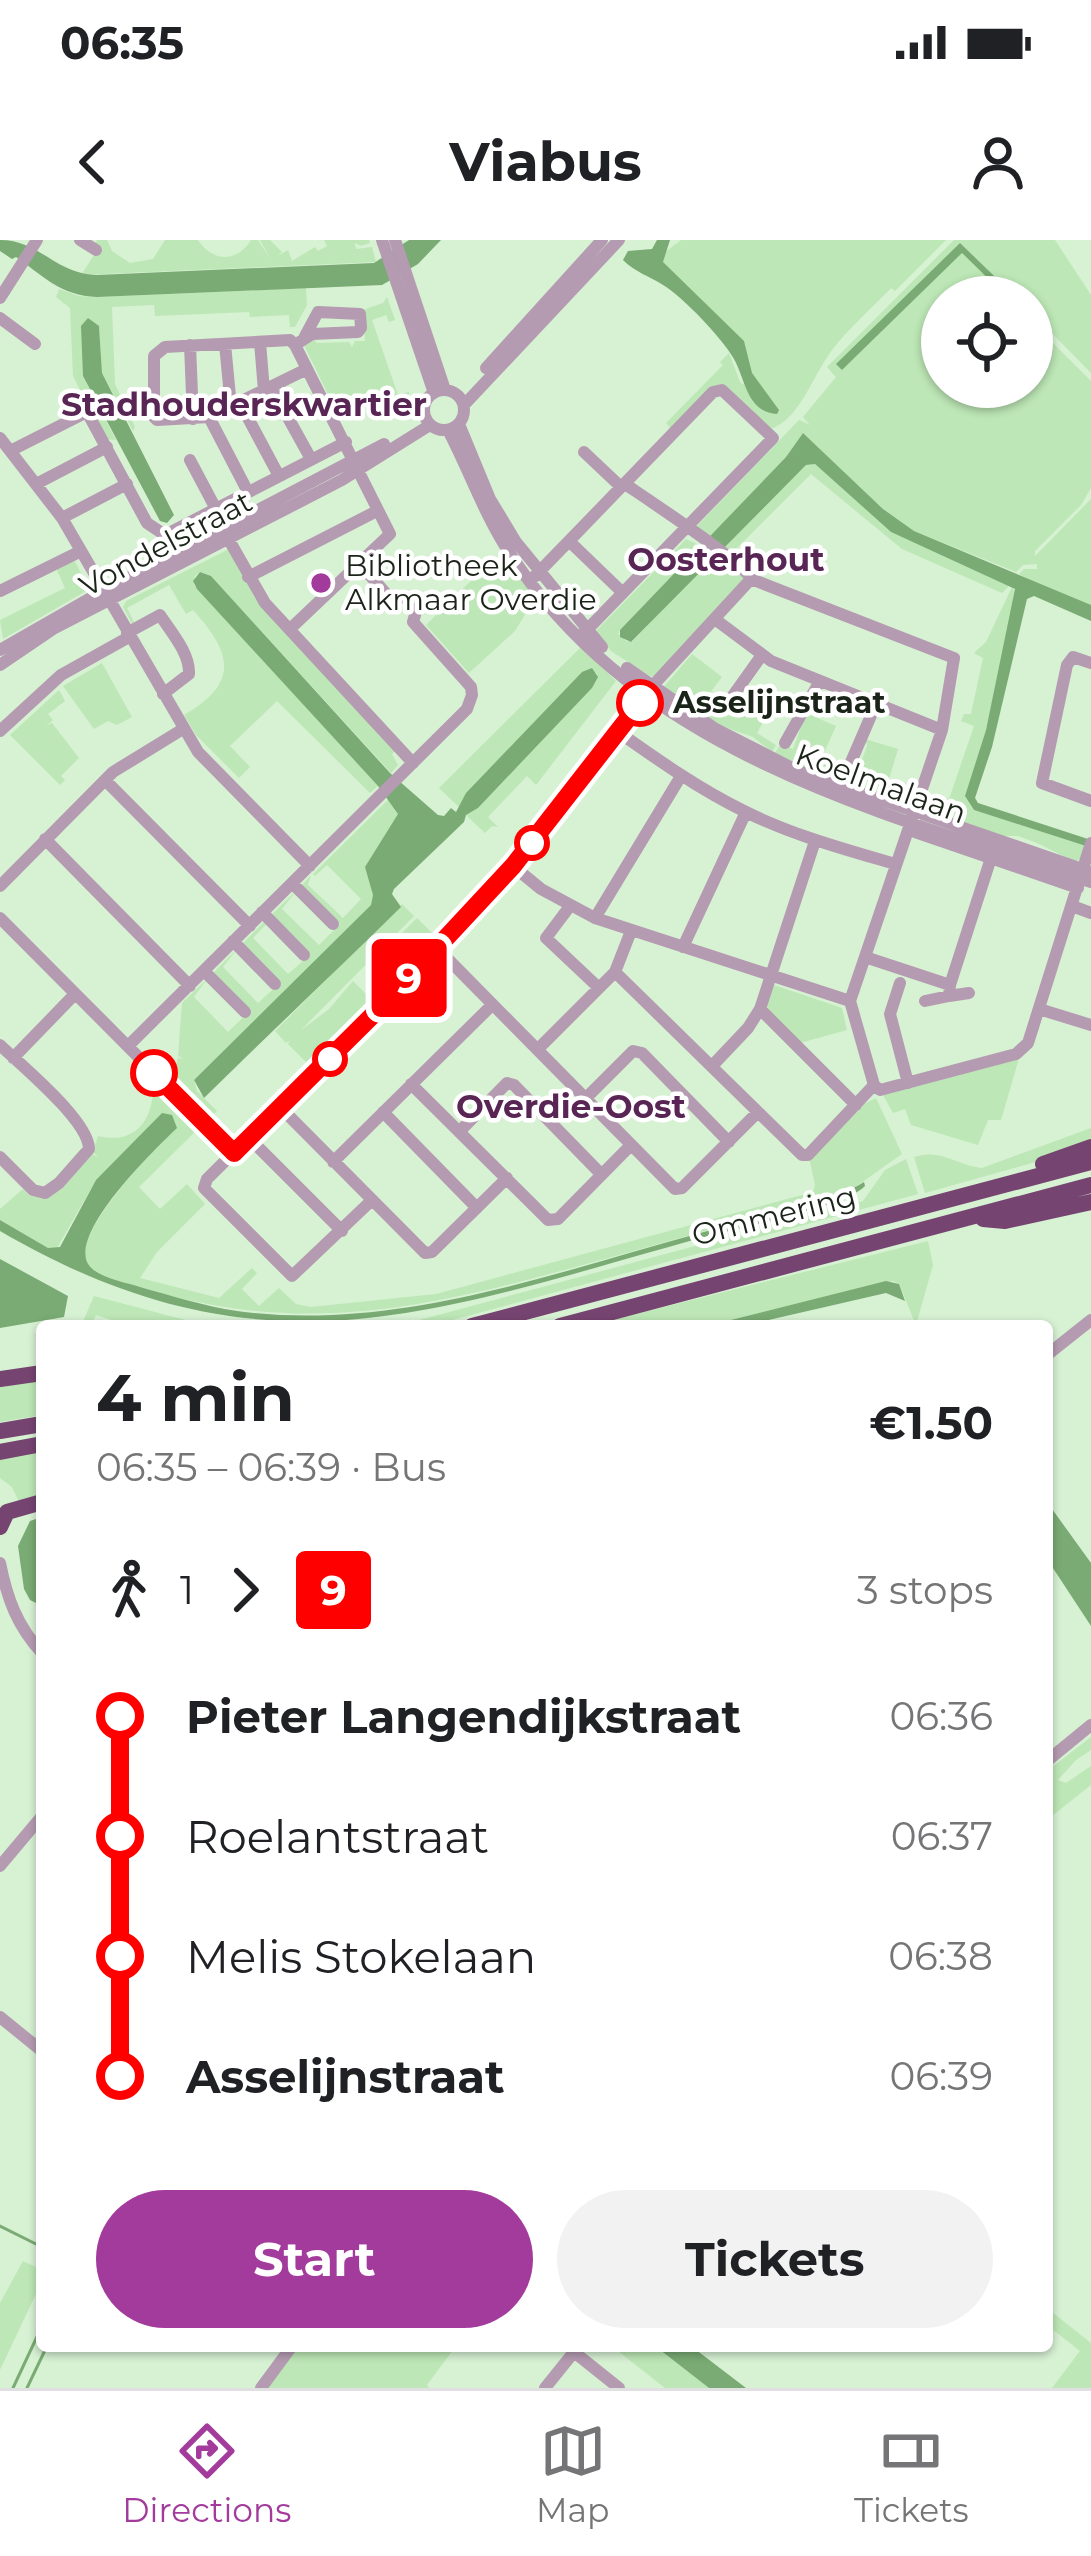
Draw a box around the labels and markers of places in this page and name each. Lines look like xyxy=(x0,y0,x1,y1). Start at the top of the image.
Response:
place label: Bibliotheek Alkmaar Overdie xyxy=(345,547,597,618)
marker: Bibliotheek Alkmaar Overdie xyxy=(308,570,334,596)
marker: Asselijnstraat xyxy=(618,681,662,725)
place label: Asselijnstraat xyxy=(672,684,885,721)
unlabelled marker xyxy=(516,827,548,859)
unlabelled marker xyxy=(314,1043,346,1075)
unlabelled marker xyxy=(132,1051,176,1095)

